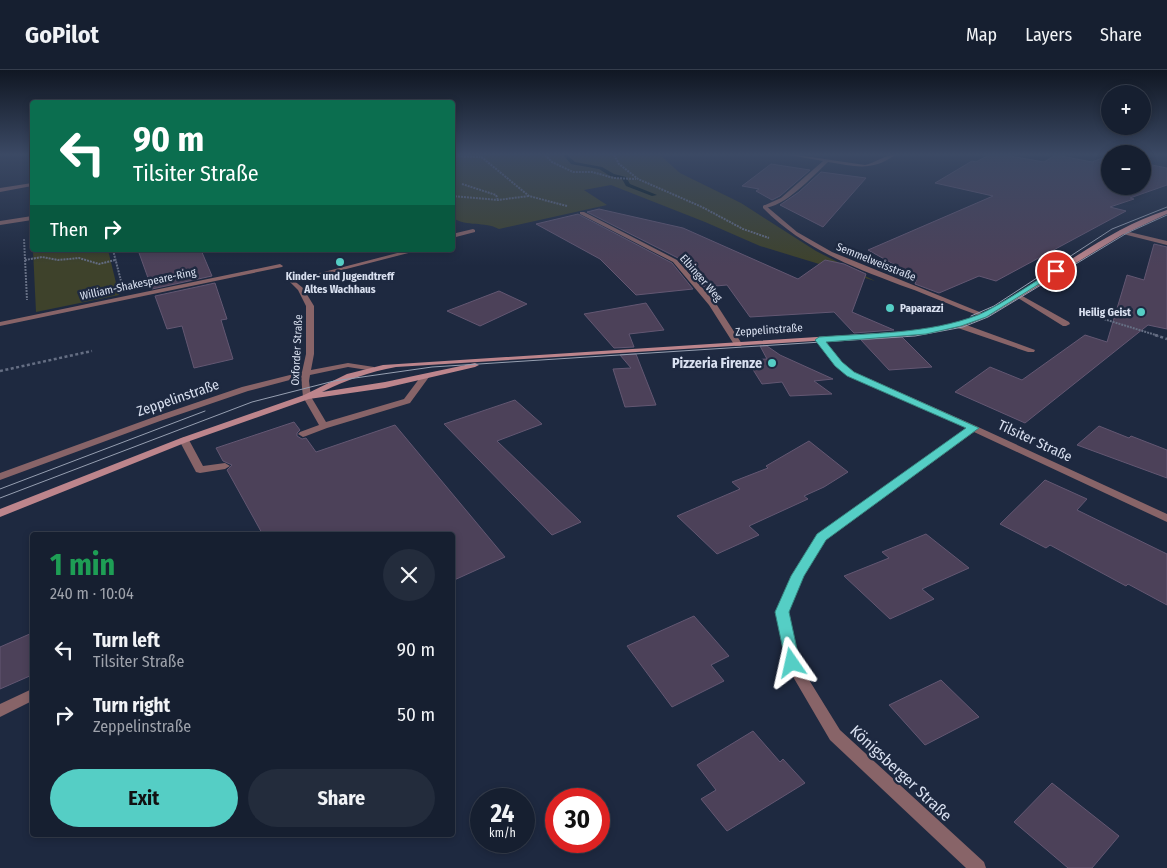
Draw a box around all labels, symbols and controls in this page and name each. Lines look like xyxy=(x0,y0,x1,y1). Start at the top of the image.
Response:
text: GoPilot xyxy=(25,21,99,49)
text: Map xyxy=(966,24,997,46)
text: Layers xyxy=(1025,24,1072,46)
text: Share xyxy=(1100,24,1142,46)
map controls xyxy=(1101,85,1151,195)
button: + xyxy=(1101,85,1151,135)
text: 90 m xyxy=(133,118,204,160)
icon: left xyxy=(50,120,115,185)
button: − xyxy=(1101,145,1151,195)
text: Tilsiter Straße xyxy=(133,160,259,187)
icon: right xyxy=(98,215,126,243)
text: Then xyxy=(50,218,88,241)
street label: Semmelweisstraße xyxy=(834,240,918,284)
pin xyxy=(1035,250,1077,292)
street label: Elbinger Weg xyxy=(677,252,725,305)
marker: Kinder- und Jugendtreff Altes Wachhaus xyxy=(334,256,346,268)
icon: arrive xyxy=(1042,257,1070,285)
street label: William-Shakespeare-Ring xyxy=(79,265,198,303)
place label: Kinder- und Jugendtreff Altes Wachhaus xyxy=(286,270,396,296)
marker: Paparazzi xyxy=(884,302,896,314)
place label: Paparazzi xyxy=(900,302,944,315)
place label: Heilig Geist xyxy=(1079,306,1131,319)
marker: Heilig Geist xyxy=(1135,306,1147,318)
street label: Oxforder Straße xyxy=(289,314,305,386)
street label: Zeppelinstraße xyxy=(735,321,803,339)
place label: Pizzeria Firenze xyxy=(672,355,762,372)
marker: Pizzeria Firenze xyxy=(766,357,778,369)
street label: Zeppelinstraße xyxy=(135,376,221,420)
street label: Tilsiter Straße xyxy=(995,416,1075,466)
text: 1 min xyxy=(50,547,115,583)
button: close xyxy=(383,549,435,601)
text: 240 m · 10:04 xyxy=(50,584,134,603)
text: Turn left xyxy=(93,629,160,652)
icon: left xyxy=(50,636,78,664)
position arrow xyxy=(765,636,817,688)
text: 90 m xyxy=(397,638,435,661)
text: Tilsiter Straße xyxy=(93,652,184,671)
text: Turn right xyxy=(93,694,170,717)
icon: right xyxy=(50,701,78,729)
text: 50 m xyxy=(397,703,435,726)
text: Zeppelinstraße xyxy=(93,717,191,736)
street label: Königsberger Straße xyxy=(846,721,956,825)
button: Exit xyxy=(50,769,238,827)
button: Share xyxy=(248,769,435,827)
speed limit sign: 30 xyxy=(545,788,610,853)
text: 24 xyxy=(491,799,514,829)
text: km/h xyxy=(489,826,516,840)

